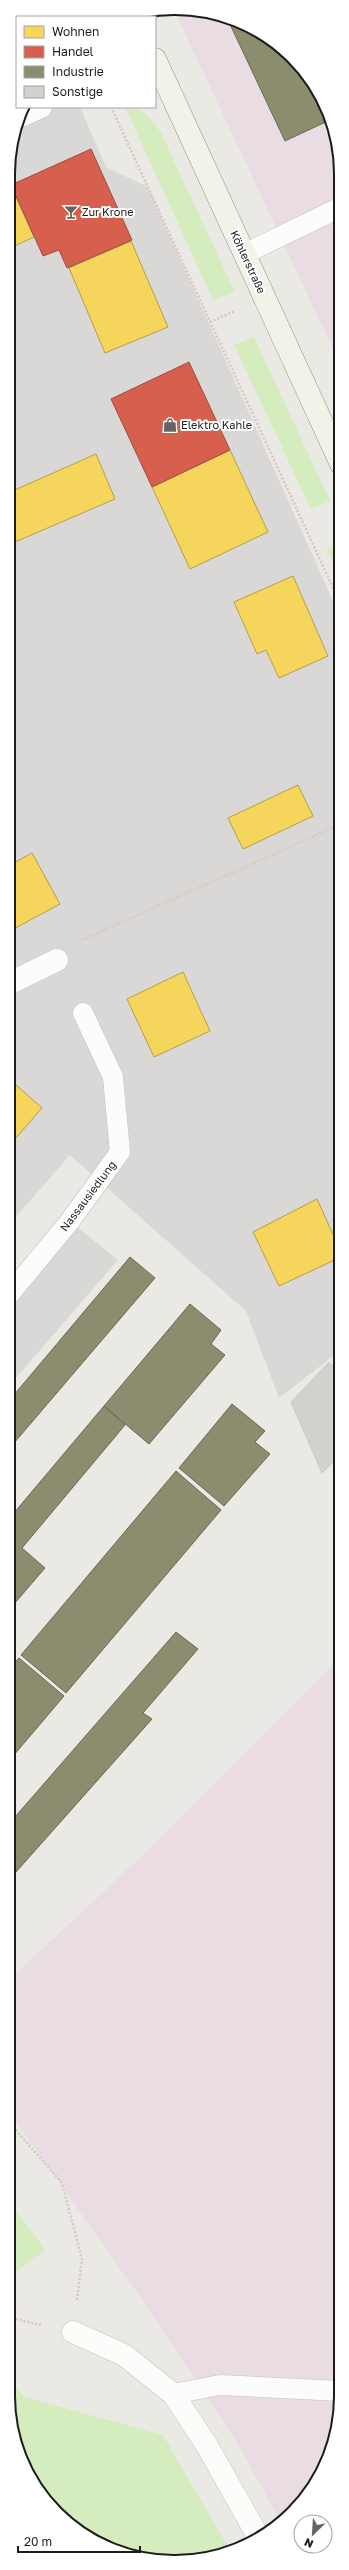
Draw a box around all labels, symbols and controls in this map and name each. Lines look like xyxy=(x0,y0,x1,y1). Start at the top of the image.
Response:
legend xyxy=(16,16,156,108)
text: Wohnen xyxy=(52,24,99,39)
text: Handel xyxy=(52,44,94,59)
text: Industrie xyxy=(52,64,104,79)
text: Sonstige xyxy=(52,84,103,99)
bar icon: Zur Krone xyxy=(63,204,79,220)
place label: Zur Krone xyxy=(82,205,134,218)
street label: Köhlerstraße xyxy=(228,228,269,295)
shop icon: Elektro Kahle xyxy=(162,417,178,433)
place label: Elektro Kahle xyxy=(181,418,252,431)
street label: Nassausiedlung xyxy=(57,1158,118,1233)
north arrow xyxy=(293,2514,333,2554)
scale bar xyxy=(18,2528,140,2554)
text: 20 m xyxy=(24,2534,52,2549)
text: N xyxy=(302,2536,315,2551)

